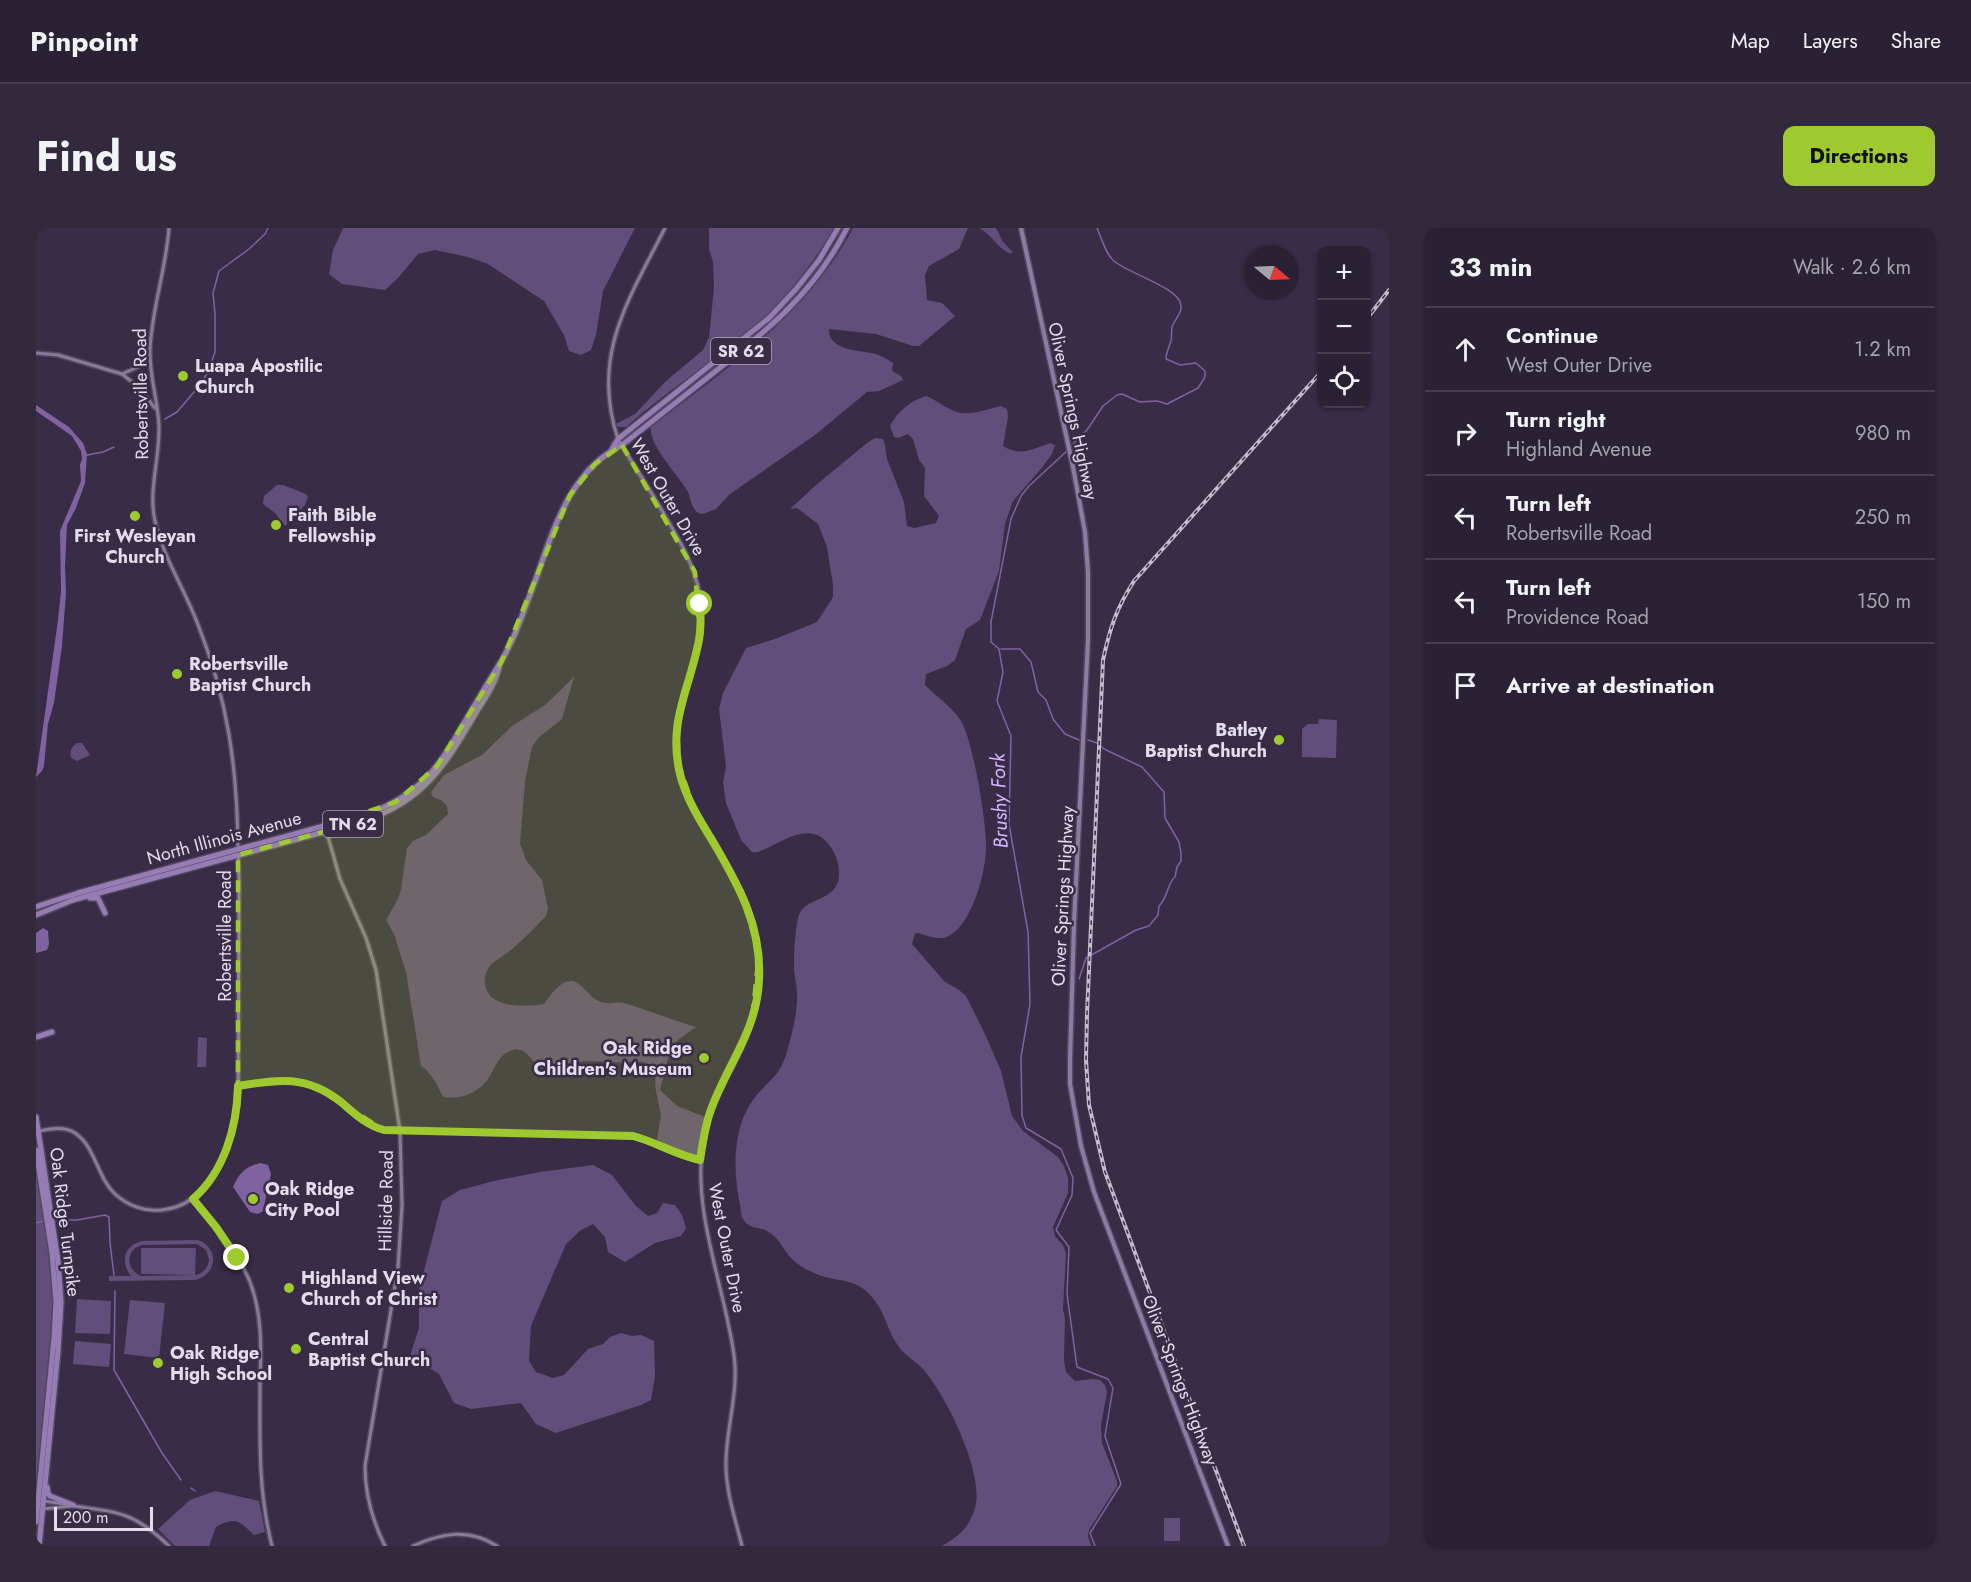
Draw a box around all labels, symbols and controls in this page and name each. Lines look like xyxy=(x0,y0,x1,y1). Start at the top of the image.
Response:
text: Pinpoint xyxy=(30,21,138,62)
text: Map xyxy=(1731,26,1770,56)
text: Layers xyxy=(1803,26,1858,56)
text: Share xyxy=(1891,26,1941,56)
text: Find us xyxy=(36,126,177,187)
button: Directions xyxy=(1783,126,1935,186)
north arrow xyxy=(1245,246,1299,300)
map controls xyxy=(1317,246,1371,408)
button: + xyxy=(1317,246,1371,300)
text: 33 min xyxy=(1449,248,1533,286)
text: Walk · 2.6 km xyxy=(1793,253,1911,282)
button: − xyxy=(1317,300,1371,354)
text: Continue xyxy=(1506,319,1598,351)
street label: Oliver Springs Highway xyxy=(1041,320,1105,502)
street label: Robertsville Road xyxy=(127,328,155,460)
icon: ahead xyxy=(1449,333,1482,366)
text: 1.2 km xyxy=(1854,335,1911,364)
road number: SR 62 xyxy=(711,338,771,364)
text: West Outer Drive xyxy=(1506,351,1652,380)
place label: Luapa Apostilic Church xyxy=(195,353,323,400)
button: locate xyxy=(1317,354,1371,408)
marker: Luapa Apostilic Church xyxy=(176,369,190,383)
text: Turn right xyxy=(1506,403,1606,435)
icon: right xyxy=(1449,417,1482,450)
text: 980 m xyxy=(1855,419,1911,448)
street label: West Outer Drive xyxy=(624,434,712,560)
text: Highland Avenue xyxy=(1506,435,1652,464)
text: Turn left xyxy=(1506,487,1591,519)
icon: left xyxy=(1449,501,1482,534)
place label: Faith Bible Fellowship xyxy=(288,502,377,549)
text: 250 m xyxy=(1855,503,1911,532)
marker: First Wesleyan Church xyxy=(128,509,142,523)
marker: Faith Bible Fellowship xyxy=(269,518,283,532)
text: Robertsville Road xyxy=(1506,519,1652,548)
place label: First Wesleyan Church xyxy=(74,523,196,570)
text: Turn left xyxy=(1506,571,1591,603)
icon: left xyxy=(1449,585,1482,618)
text: 150 m xyxy=(1857,587,1911,616)
route start xyxy=(686,590,712,616)
text: Providence Road xyxy=(1506,603,1649,632)
place label: Robertsville Baptist Church xyxy=(189,651,311,698)
marker: Robertsville Baptist Church xyxy=(170,667,184,681)
icon: arrive xyxy=(1449,669,1482,702)
text: Arrive at destination xyxy=(1506,669,1715,701)
place label: Batley Baptist Church xyxy=(1145,717,1268,764)
marker: Batley Baptist Church xyxy=(1272,733,1286,747)
water label: Brushy Fork xyxy=(983,752,1016,849)
street label: North Illinois Avenue xyxy=(144,805,304,871)
street label: Oliver Springs Highway xyxy=(1045,805,1081,987)
road number: TN 62 xyxy=(323,811,383,837)
street label: Robertsville Road xyxy=(212,870,238,1002)
place label: Oak Ridge Children's Museum xyxy=(534,1035,692,1082)
marker: Oak Ridge Children's Museum xyxy=(697,1051,711,1065)
street label: Oak Ridge Turnpike xyxy=(43,1146,87,1298)
street label: Hillside Road xyxy=(372,1150,400,1252)
place label: Oak Ridge City Pool xyxy=(265,1176,354,1223)
street label: West Outer Drive xyxy=(702,1181,752,1315)
marker: Oak Ridge City Pool xyxy=(246,1192,260,1206)
route end xyxy=(223,1244,249,1270)
place label: Highland View Church of Christ xyxy=(301,1265,438,1312)
marker: Highland View Church of Christ xyxy=(282,1281,296,1295)
street label: Oliver Springs Highway xyxy=(1135,1291,1225,1469)
place label: Central Baptist Church xyxy=(308,1326,430,1373)
place label: Oak Ridge High School xyxy=(170,1340,272,1387)
marker: Central Baptist Church xyxy=(289,1342,303,1356)
marker: Oak Ridge High School xyxy=(151,1356,165,1370)
scale bar xyxy=(54,1504,153,1532)
text: 200 m xyxy=(63,1506,109,1529)

